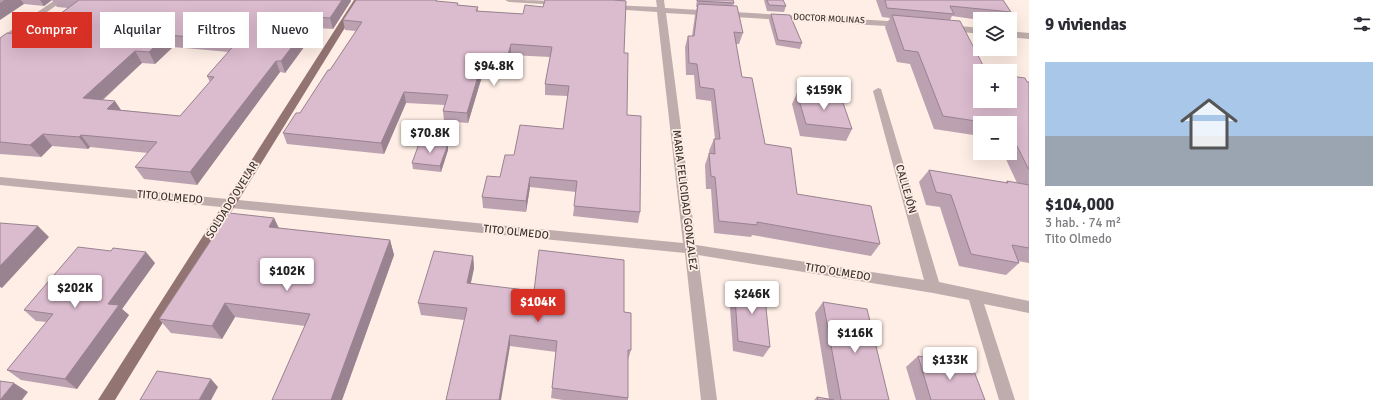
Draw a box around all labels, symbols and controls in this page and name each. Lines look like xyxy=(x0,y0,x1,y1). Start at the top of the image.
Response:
chip: Comprar xyxy=(12,12,92,48)
chip: Alquilar xyxy=(100,12,175,48)
chip: Filtros xyxy=(183,12,249,48)
chip: Nuevo xyxy=(257,12,323,48)
street label: DOCTOR MOLINAS xyxy=(793,12,865,26)
map controls xyxy=(973,12,1017,160)
button: layers xyxy=(973,12,1017,56)
icon: filters xyxy=(1351,13,1373,35)
text: 9 viviendas xyxy=(1045,14,1127,35)
pin: $94.8K xyxy=(461,53,527,87)
text: $94.8K xyxy=(474,58,514,74)
button: + xyxy=(973,64,1017,108)
pin: $159K xyxy=(796,77,852,111)
text: $159K xyxy=(806,82,842,98)
icon: home xyxy=(1173,88,1245,160)
button: − xyxy=(973,116,1017,160)
pin: $70.8K xyxy=(397,120,463,154)
text: $70.8K xyxy=(410,125,450,141)
street label: MARIA FELICIDAD GONZALEZ xyxy=(670,129,700,271)
street label: SOLDADO OVELAR xyxy=(203,159,261,241)
street label: CALLEJÓN xyxy=(893,163,920,215)
street label: TITO OLMEDO xyxy=(137,188,203,206)
text: $104,000 xyxy=(1045,194,1114,215)
text: 3 hab. · 74 m² xyxy=(1045,215,1121,231)
street label: TITO OLMEDO xyxy=(483,222,549,242)
text: Tito Olmedo xyxy=(1045,231,1112,247)
pin: $102K xyxy=(259,258,315,292)
street label: TITO OLMEDO xyxy=(805,260,871,284)
text: $102K xyxy=(269,263,305,279)
pin: $202K xyxy=(47,275,103,309)
text: $202K xyxy=(57,280,93,296)
pin: $246K xyxy=(724,281,780,315)
text: $246K xyxy=(734,286,770,302)
pin: $104K xyxy=(510,289,566,323)
text: $104K xyxy=(520,294,556,310)
pin: $116K xyxy=(827,320,883,354)
text: $116K xyxy=(837,325,873,341)
pin: $133K xyxy=(922,347,978,381)
text: $133K xyxy=(932,352,968,368)

